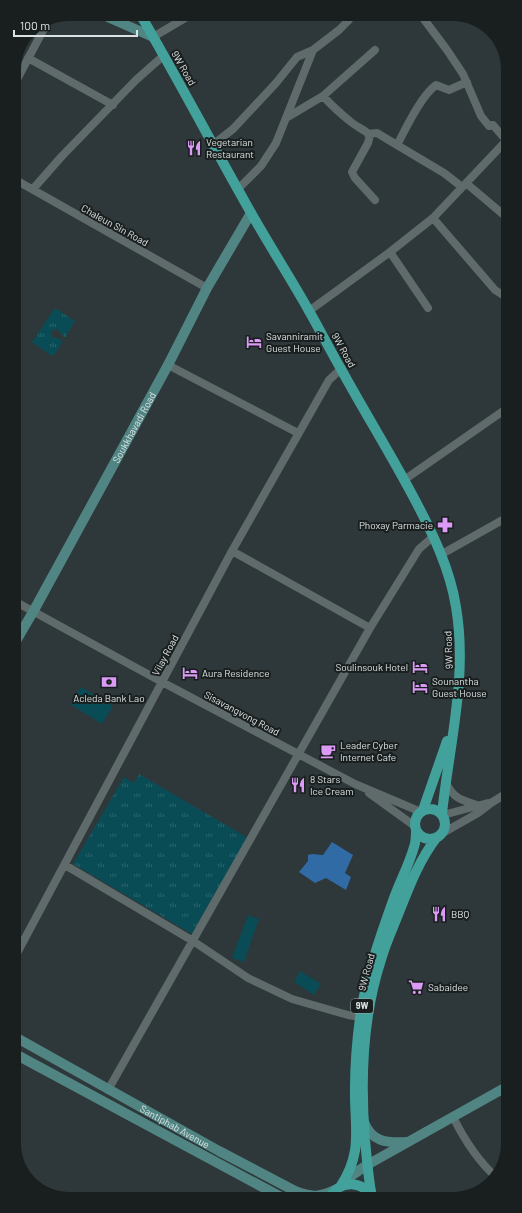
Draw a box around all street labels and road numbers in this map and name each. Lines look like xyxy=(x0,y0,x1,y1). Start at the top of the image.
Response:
street label: 9W Road xyxy=(169,48,199,88)
street label: Chaleun Sin Road xyxy=(79,202,151,248)
street label: 9W Road xyxy=(330,330,358,370)
street label: Soukkhavadi Road xyxy=(110,390,158,465)
street label: 9W Road xyxy=(441,631,455,669)
street label: Vilay Road xyxy=(149,633,181,677)
street label: Sisavangvong Road xyxy=(202,688,282,738)
street label: 9W Road xyxy=(355,952,377,992)
road number: 9W xyxy=(351,999,373,1013)
street label: Santiphab Avenue xyxy=(138,1102,212,1151)

